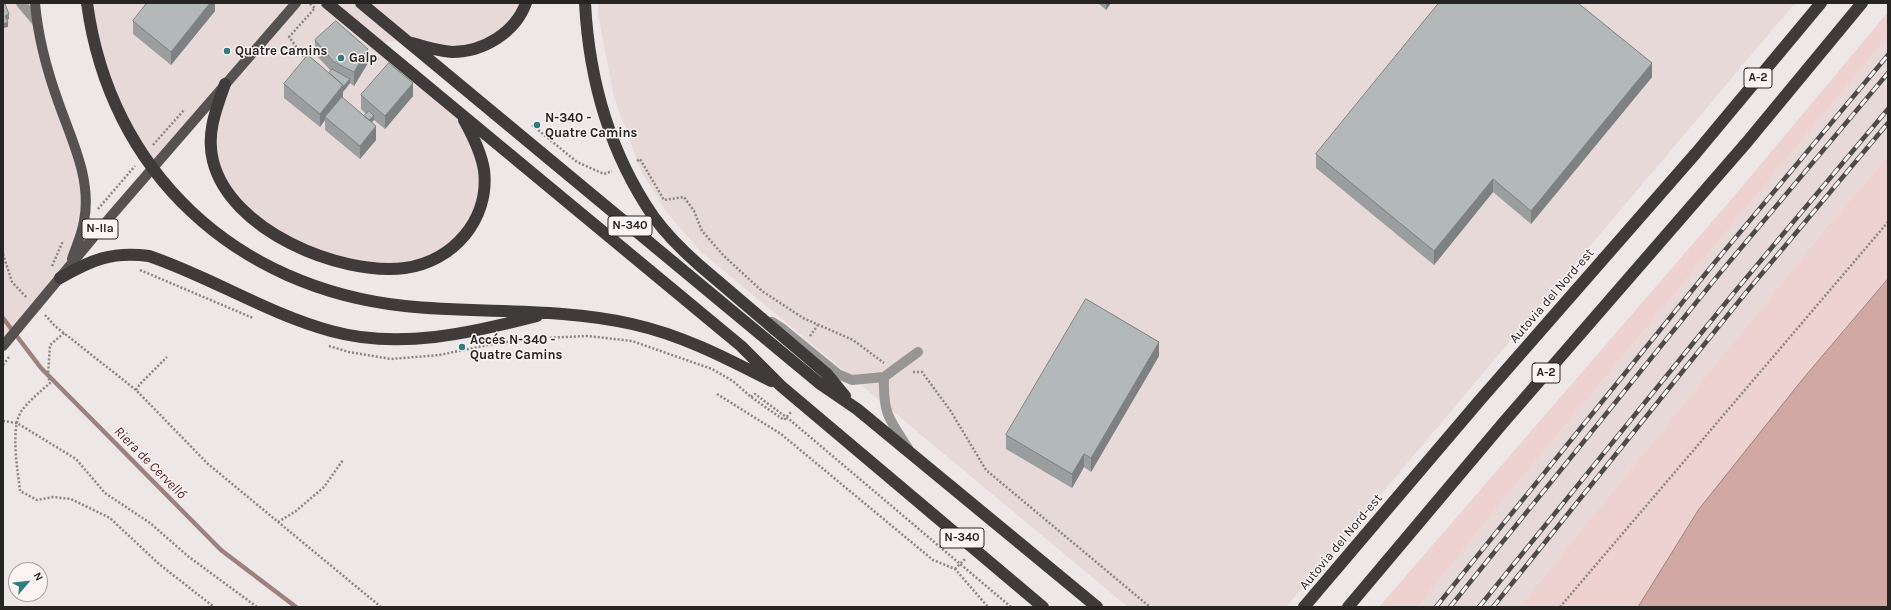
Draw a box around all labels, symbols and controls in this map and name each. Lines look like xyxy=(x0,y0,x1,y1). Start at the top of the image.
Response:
place label: Quatre Camins xyxy=(235,43,327,59)
marker: Quatre Camins xyxy=(222,46,232,56)
place label: Galp xyxy=(349,50,377,66)
marker: Galp xyxy=(336,53,346,63)
road number: A-2 xyxy=(1744,68,1772,88)
place label: N-340 - Quatre Camins xyxy=(545,110,637,141)
marker: N-340 - Quatre Camins xyxy=(532,120,542,130)
road number: N-340 xyxy=(608,216,652,236)
road number: N-IIa xyxy=(82,219,118,239)
street label: Autovia del Nord-est xyxy=(1507,245,1597,347)
place label: Accés N-340 - Quatre Camins xyxy=(470,332,562,363)
marker: Accés N-340 - Quatre Camins xyxy=(457,342,467,352)
road number: A-2 xyxy=(1532,363,1560,383)
water label: Riera de Cervelló xyxy=(110,423,190,503)
street label: Autovia del Nord-est xyxy=(1296,491,1386,593)
road number: N-340 xyxy=(940,528,984,548)
north arrow xyxy=(8,562,48,602)
text: N xyxy=(31,570,46,583)

